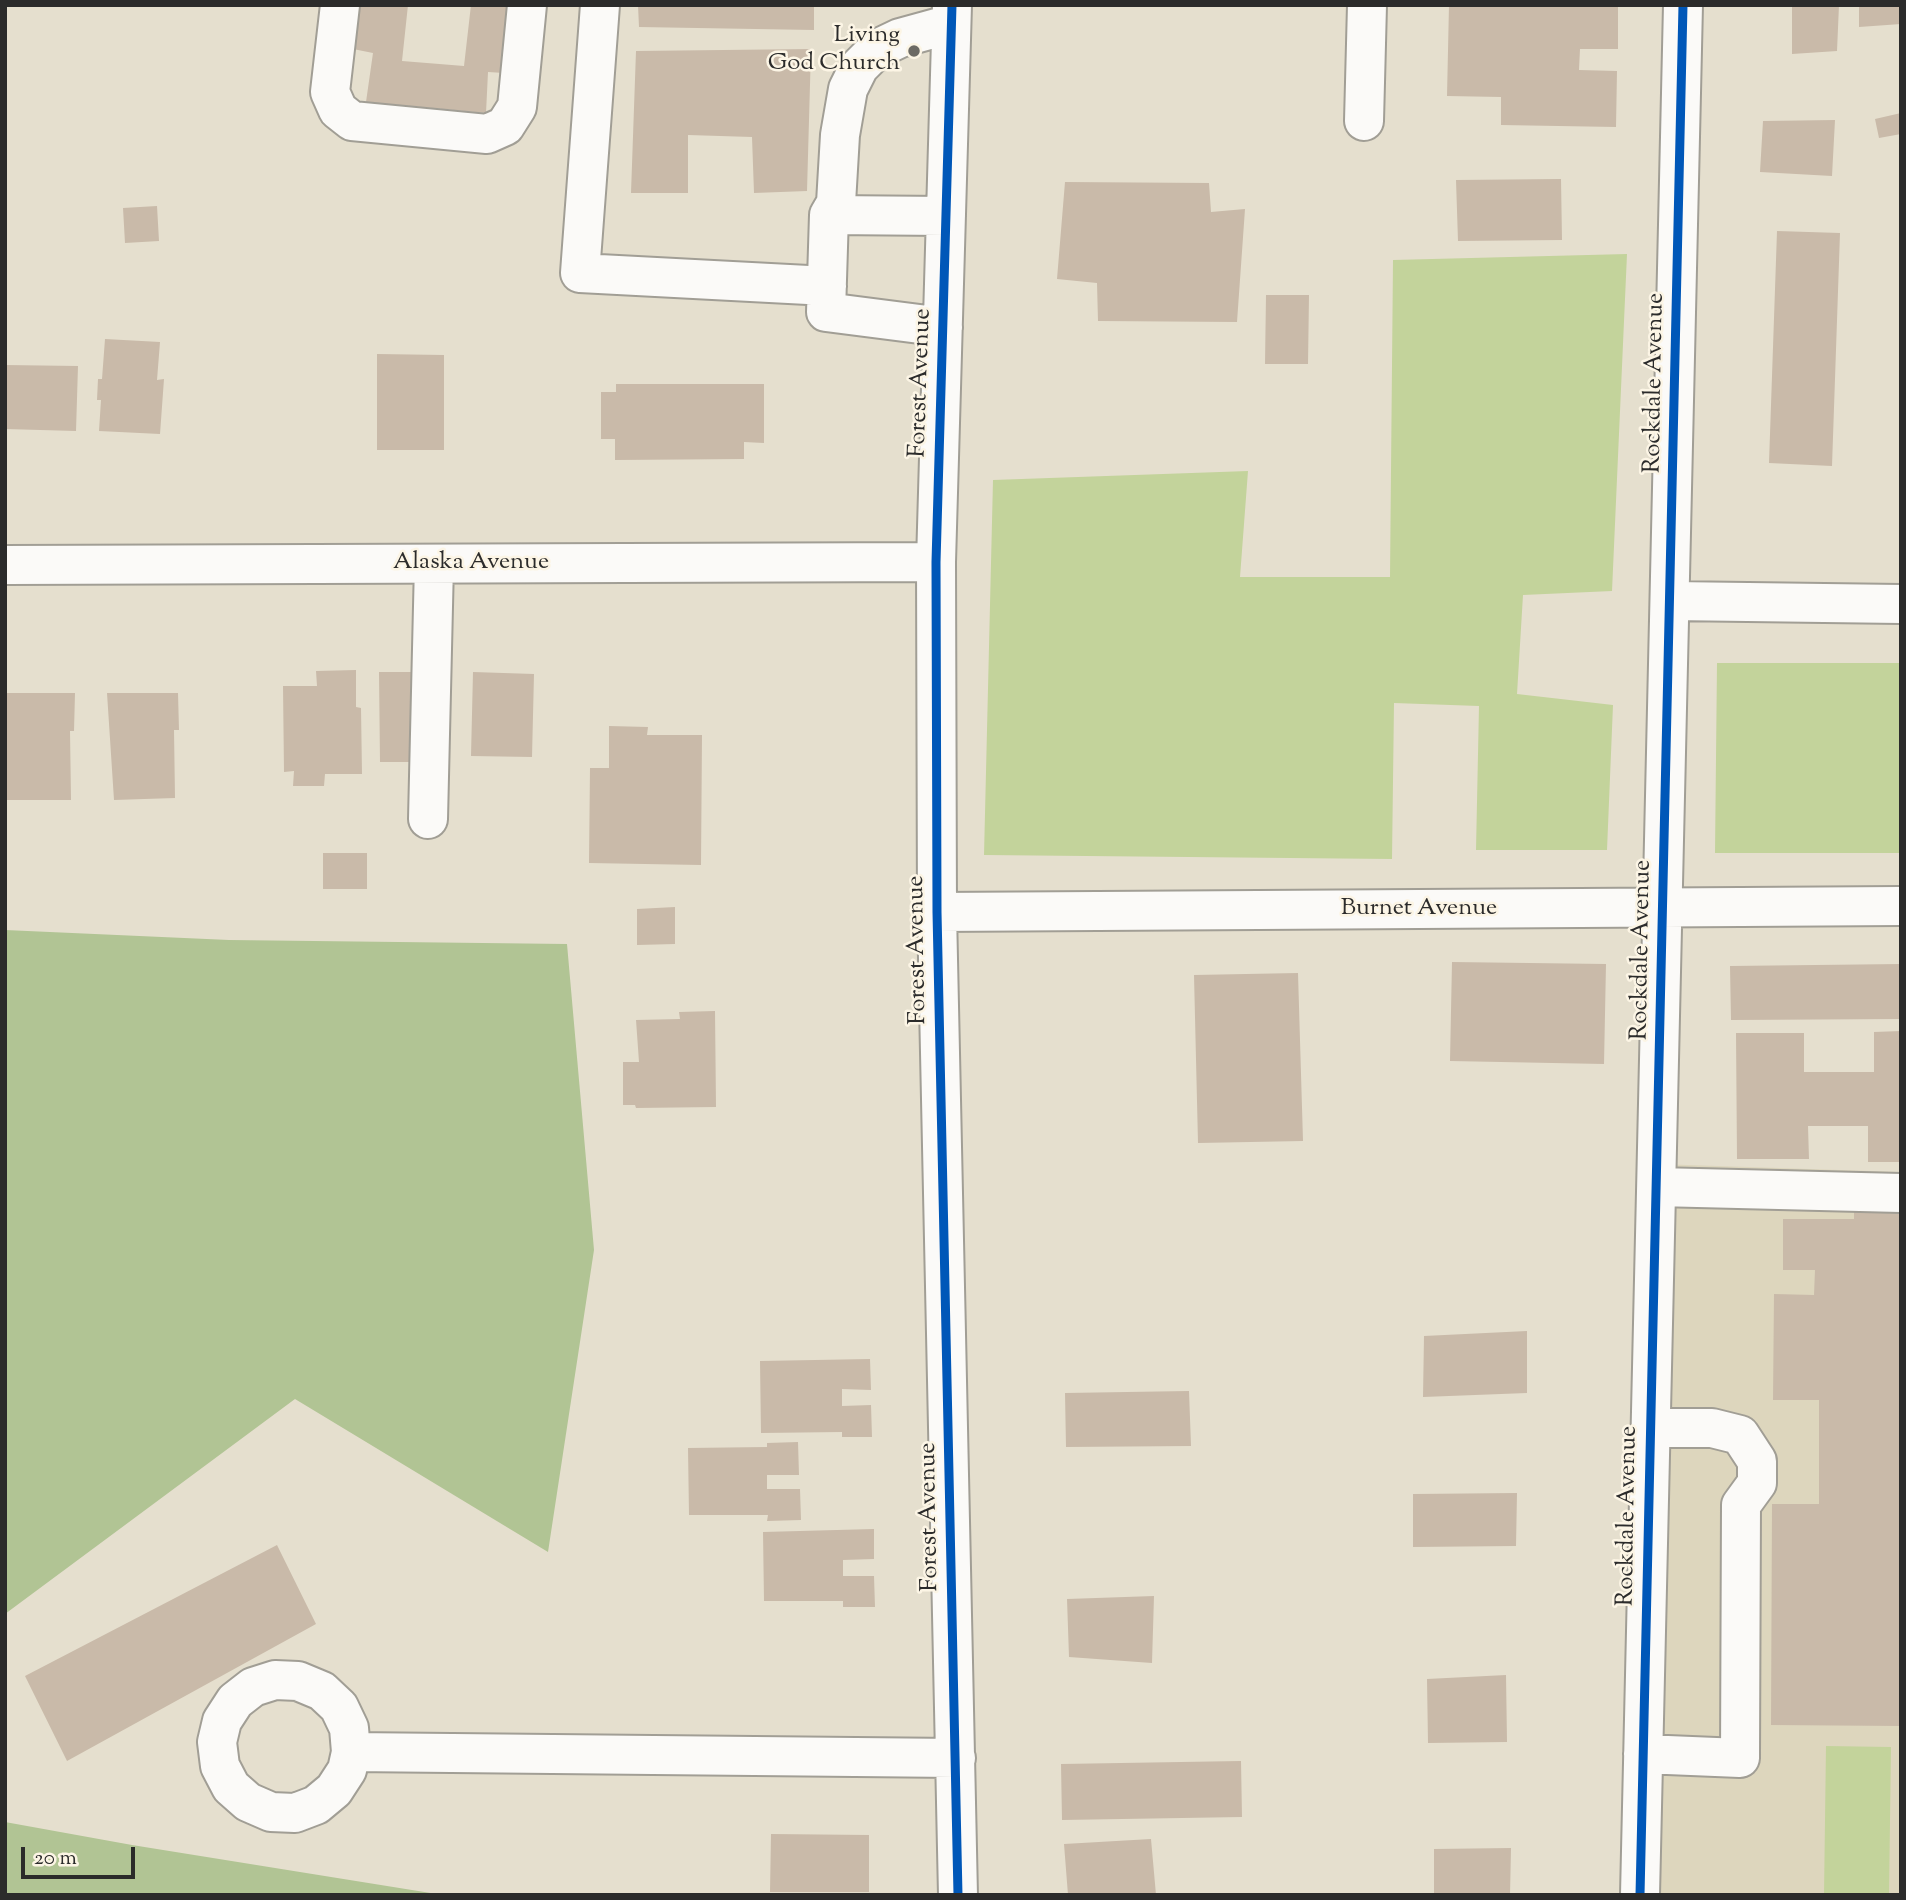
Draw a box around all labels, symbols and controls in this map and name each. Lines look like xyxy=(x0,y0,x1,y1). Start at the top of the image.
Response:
place label: Living God Church xyxy=(768,23,900,79)
marker: Living God Church xyxy=(906,43,922,59)
street label: Rockdale Avenue xyxy=(1640,292,1672,474)
street label: Forest Avenue xyxy=(905,308,939,458)
street label: Alaska Avenue xyxy=(393,550,549,578)
street label: Rockdale Avenue xyxy=(1627,859,1659,1041)
street label: Forest Avenue xyxy=(903,875,935,1025)
street label: Burnet Avenue xyxy=(1341,896,1497,924)
street label: Rockdale Avenue xyxy=(1613,1425,1645,1607)
street label: Forest Avenue xyxy=(915,1442,947,1592)
scale bar xyxy=(24,1834,138,1878)
text: 20 m xyxy=(34,1844,77,1874)

